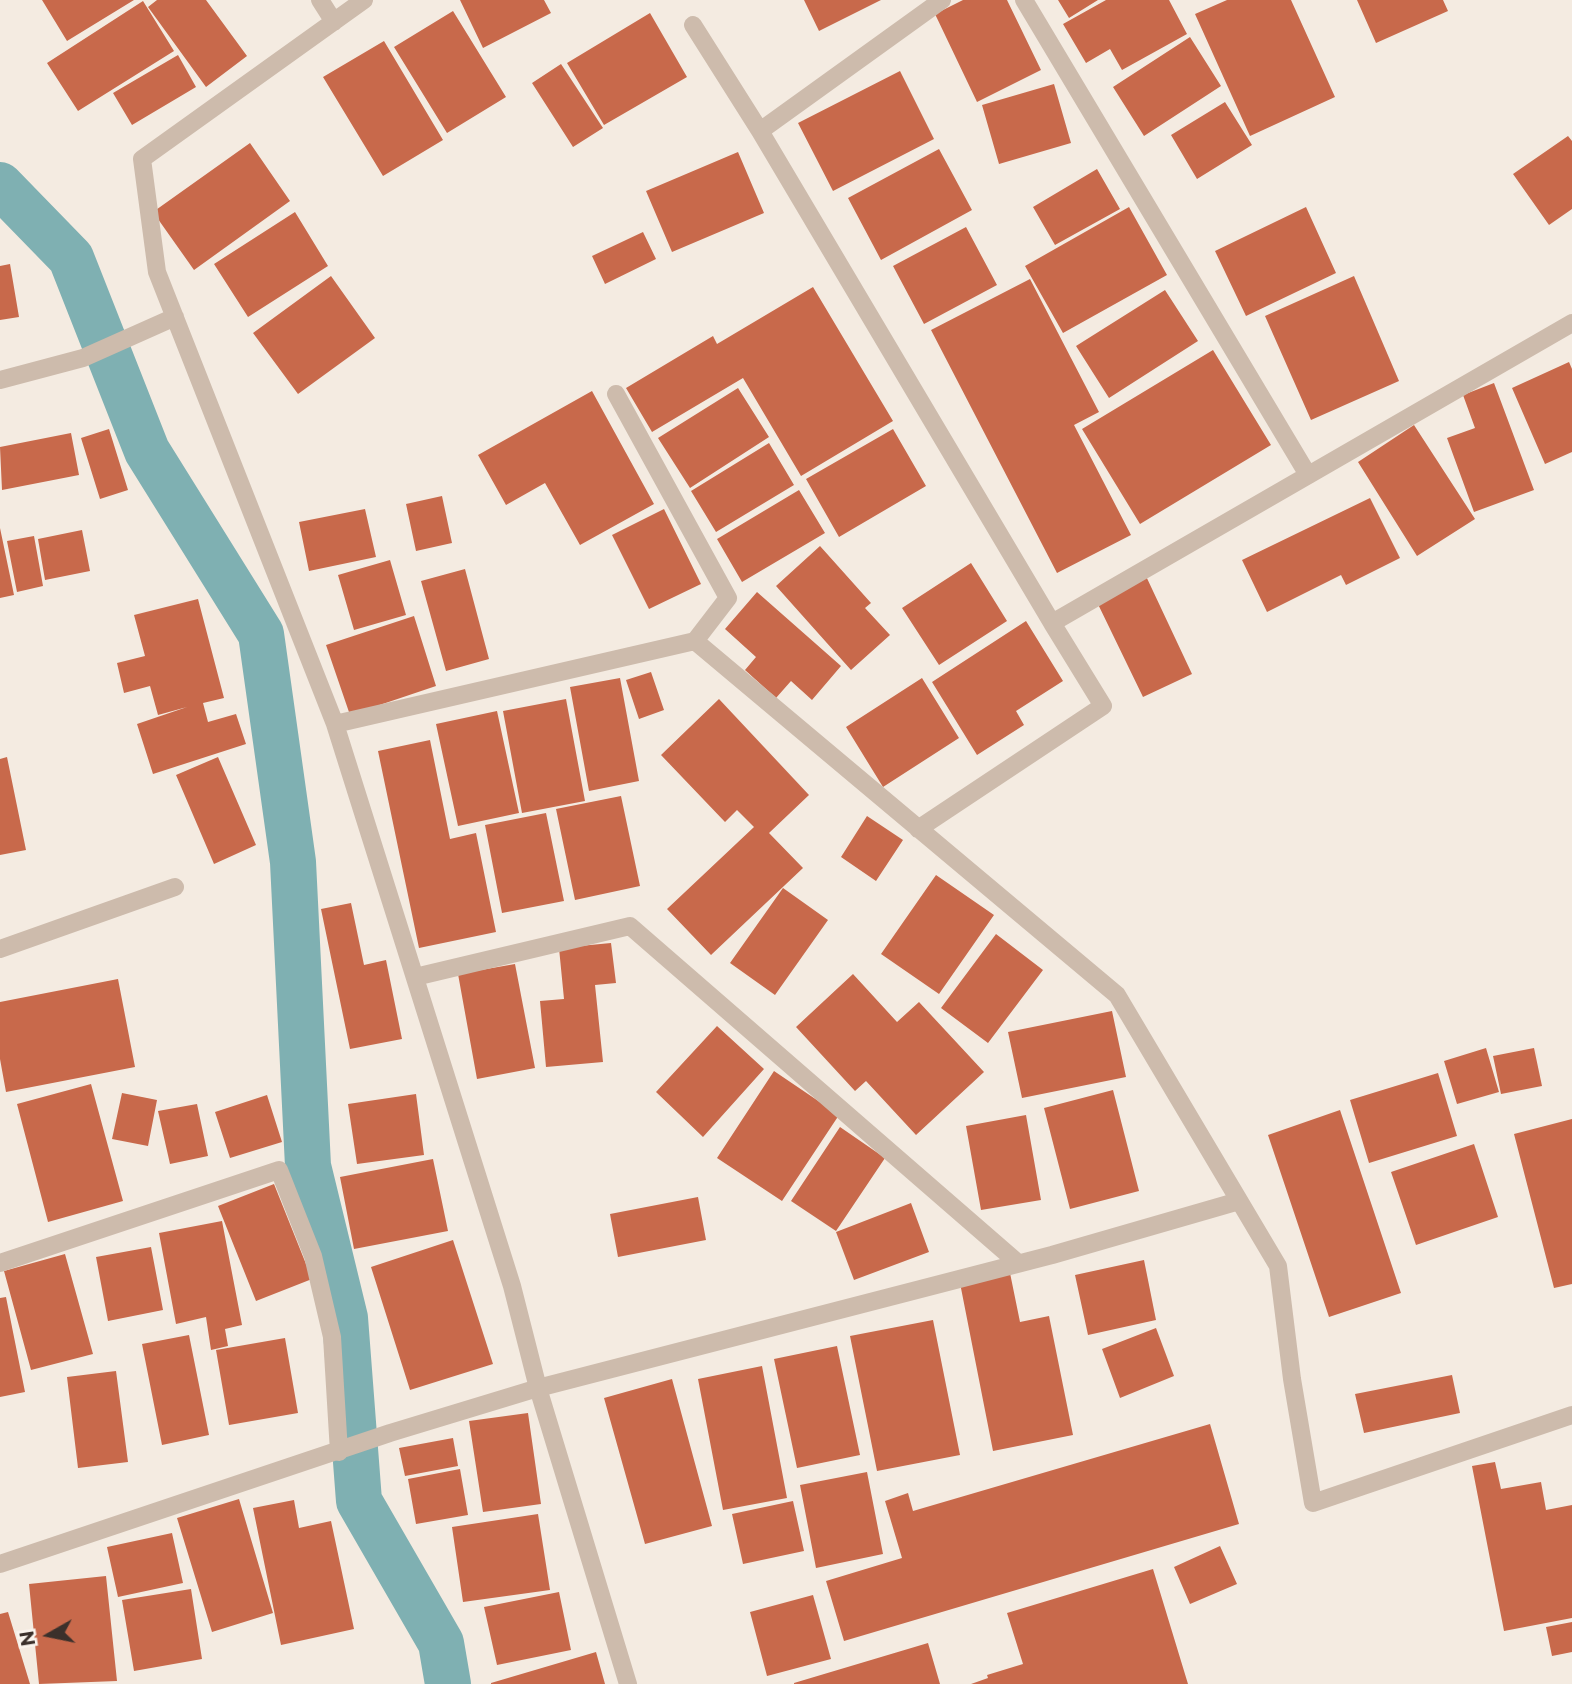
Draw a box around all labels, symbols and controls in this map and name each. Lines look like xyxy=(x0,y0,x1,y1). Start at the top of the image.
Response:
north arrow xyxy=(14,1600,84,1670)
text: N xyxy=(15,1629,40,1648)

